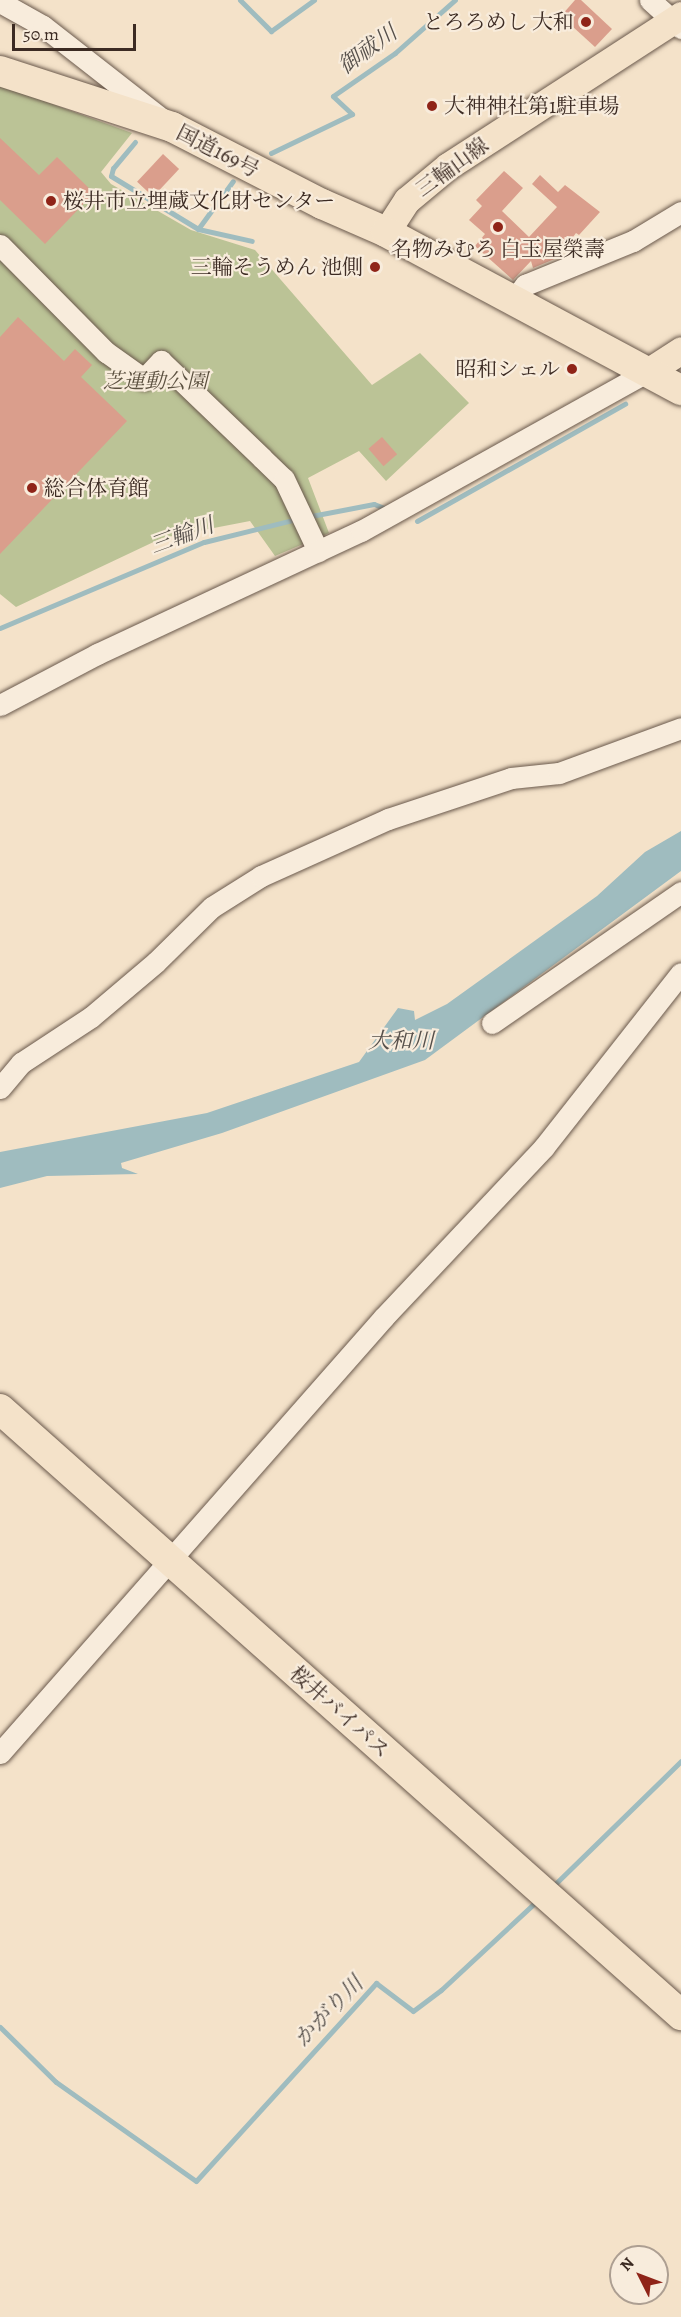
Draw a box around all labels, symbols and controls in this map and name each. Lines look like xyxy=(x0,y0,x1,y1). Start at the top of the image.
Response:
place label: とろろめし 大和 xyxy=(423,9,574,35)
scale bar xyxy=(15,12,140,50)
marker: とろろめし 大和 xyxy=(579,15,593,29)
water label: 御祓川 xyxy=(334,20,402,80)
text: 50 m xyxy=(23,22,59,46)
place label: 大神神社第1駐車場 xyxy=(444,93,619,119)
marker: 大神神社第1駐車場 xyxy=(425,99,439,113)
street label: 国道169号 xyxy=(172,119,264,183)
street label: 三輪山線 xyxy=(411,132,493,202)
place label: 桜井市立埋蔵文化財センター xyxy=(63,188,336,214)
marker: 桜井市立埋蔵文化財センター xyxy=(44,194,58,208)
marker: 名物みむろ 白玉屋榮壽 xyxy=(491,220,505,234)
place label: 名物みむろ 白玉屋榮壽 xyxy=(391,236,605,262)
place label: 三輪そうめん 池側 xyxy=(191,254,363,280)
marker: 三輪そうめん 池側 xyxy=(368,260,382,274)
place label: 昭和シェル xyxy=(455,356,560,382)
marker: 昭和シェル xyxy=(565,362,579,376)
park label: 芝運動公園 xyxy=(103,368,207,394)
place label: 総合体育館 xyxy=(44,475,149,501)
marker: 総合体育館 xyxy=(25,481,39,495)
water label: 三輪川 xyxy=(146,512,218,560)
water label: 大和川 xyxy=(368,1029,434,1055)
street label: 桜井バイパス xyxy=(285,1660,395,1764)
water label: かがり川 xyxy=(289,1971,369,2053)
north arrow xyxy=(609,2245,669,2305)
text: N xyxy=(615,2253,639,2276)

